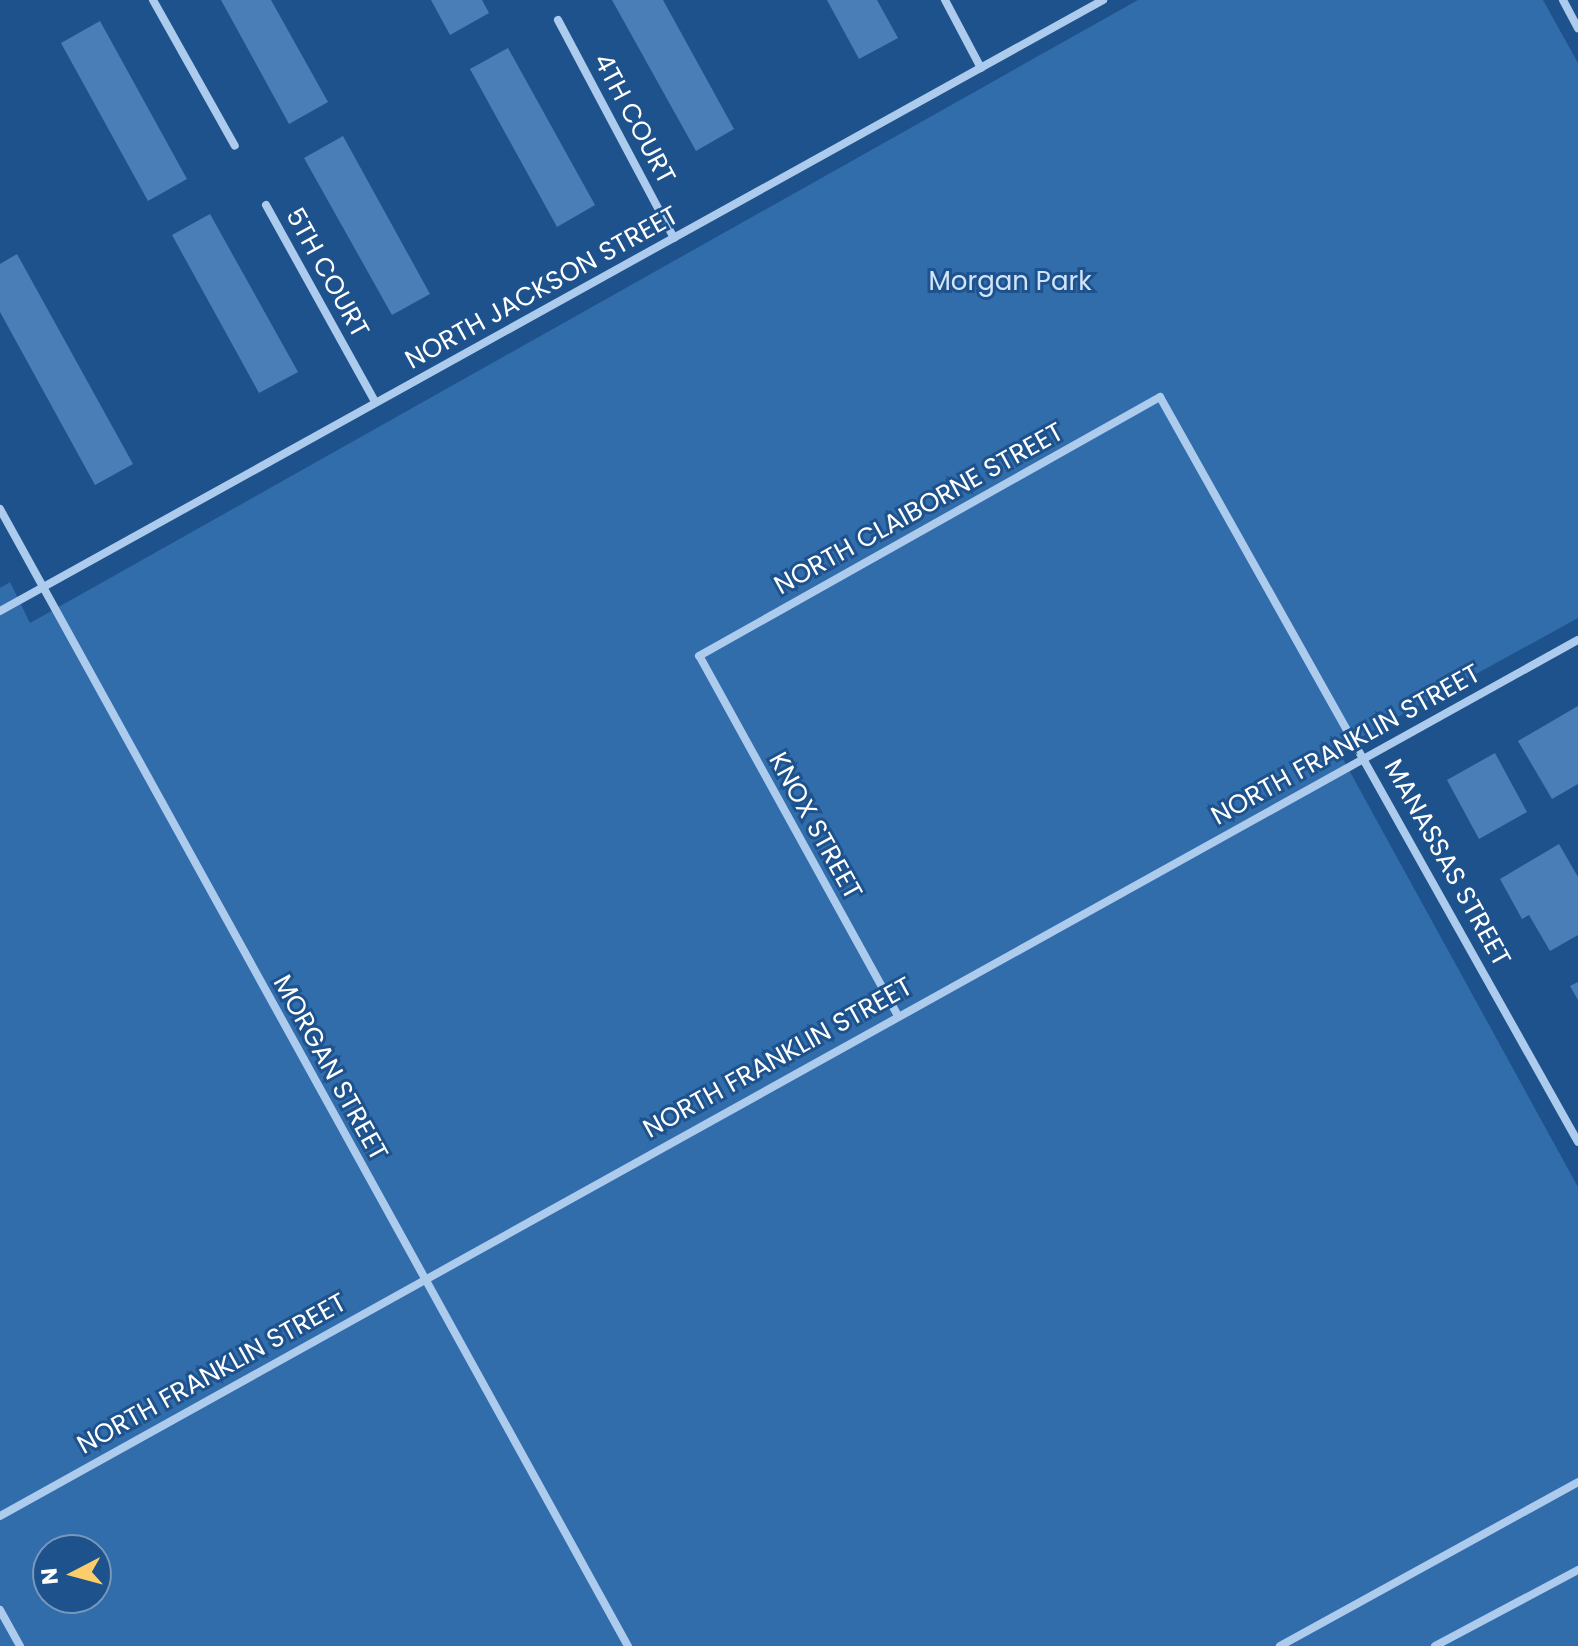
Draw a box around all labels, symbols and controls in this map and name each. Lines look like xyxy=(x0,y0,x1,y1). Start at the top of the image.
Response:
street label: 4TH COURT xyxy=(587,48,681,190)
street label: NORTH JACKSON STREET xyxy=(400,200,684,376)
street label: 5TH COURT xyxy=(279,203,375,343)
park label: Morgan Park xyxy=(928,266,1092,298)
street label: NORTH CLAIBORNE STREET xyxy=(769,416,1069,602)
street label: NORTH FRANKLIN STREET xyxy=(1206,658,1486,832)
street label: KNOX STREET xyxy=(762,747,868,905)
street label: MANASSAS STREET xyxy=(1377,754,1517,972)
street label: MORGAN STREET xyxy=(266,970,394,1166)
street label: NORTH FRANKLIN STREET xyxy=(638,971,918,1145)
street label: NORTH FRANKLIN STREET xyxy=(72,1287,352,1461)
north arrow xyxy=(32,1534,112,1614)
text: N xyxy=(33,1567,66,1586)

